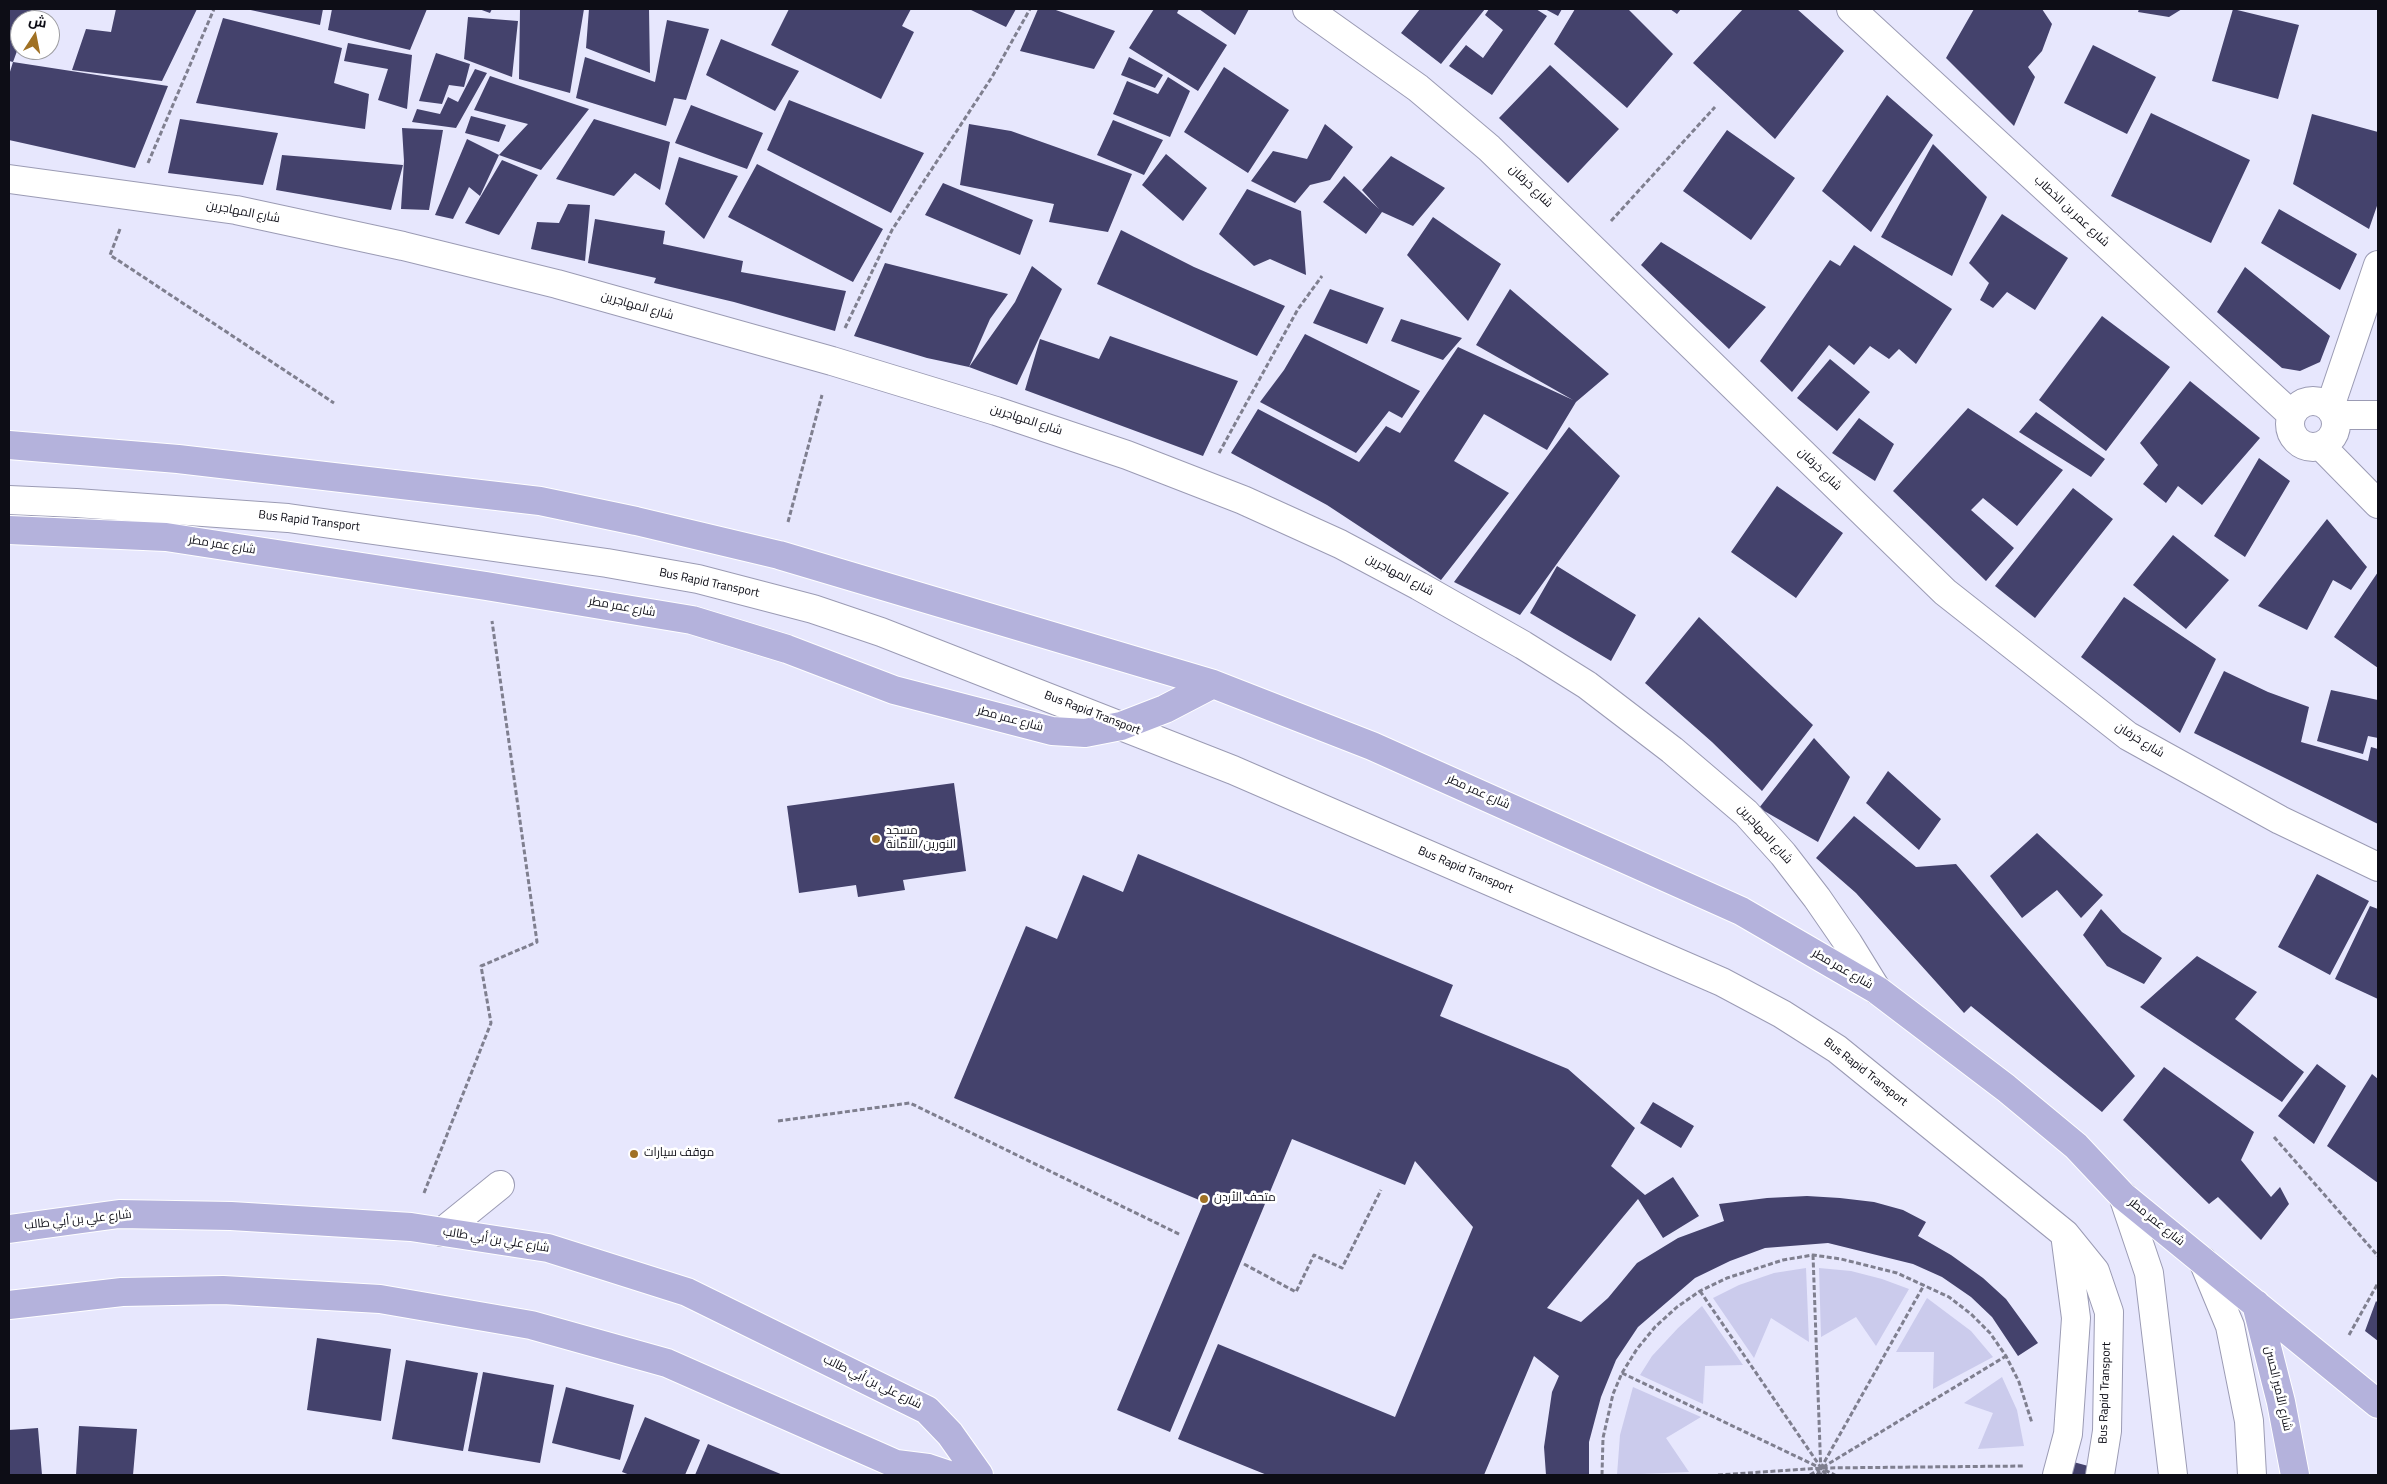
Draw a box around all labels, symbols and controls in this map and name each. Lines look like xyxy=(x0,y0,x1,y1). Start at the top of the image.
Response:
text: ش xyxy=(26,7,49,36)
north arrow xyxy=(10,10,60,60)
street label: شارع خرفان xyxy=(1505,163,1555,211)
street label: شارع عمر بن الخطاب xyxy=(2030,174,2112,250)
street label: شارع المهاجرين xyxy=(205,199,281,227)
street label: شارع المهاجرين xyxy=(599,290,675,324)
street label: شارع المهاجرين xyxy=(988,403,1064,439)
street label: شارع خرفان xyxy=(1794,446,1844,494)
street label: Bus Rapid Transport xyxy=(258,509,360,535)
street label: شارع عمر مطر xyxy=(187,534,257,558)
street label: شارع المهاجرين xyxy=(1363,552,1435,600)
street label: Bus Rapid Transport xyxy=(658,566,760,602)
street label: شارع عمر مطر xyxy=(587,595,657,621)
street label: Bus Rapid Transport xyxy=(1042,689,1142,739)
street label: شارع عمر مطر xyxy=(975,704,1045,736)
street label: شارع خرفان xyxy=(2112,720,2166,762)
street label: شارع عمر مطر xyxy=(1444,773,1512,813)
street label: شارع المهاجرين xyxy=(1734,802,1794,868)
place label: مسجد النورين/الأمانة xyxy=(886,825,956,853)
marker: مسجد النورين/الأمانة xyxy=(870,833,882,845)
street label: Bus Rapid Transport xyxy=(1415,844,1515,898)
street label: شارع عمر مطر xyxy=(1809,947,1875,993)
street label: Bus Rapid Transport xyxy=(1820,1036,1910,1110)
place label: موقف سيارات xyxy=(644,1147,714,1161)
marker: موقف سيارات xyxy=(628,1148,640,1160)
place label: متحف الأردن xyxy=(1214,1192,1276,1206)
marker: متحف الأردن xyxy=(1198,1193,1210,1205)
street label: شارع عمر مطر xyxy=(2125,1196,2187,1250)
street label: شارع علي بن أبي طالب xyxy=(24,1208,132,1234)
street label: شارع علي بن أبي طالب xyxy=(442,1225,550,1257)
street label: Bus Rapid Transport xyxy=(2097,1342,2115,1444)
street label: شارع الأمير الحسن xyxy=(2260,1345,2294,1433)
street label: شارع علي بن أبي طالب xyxy=(820,1353,924,1413)

